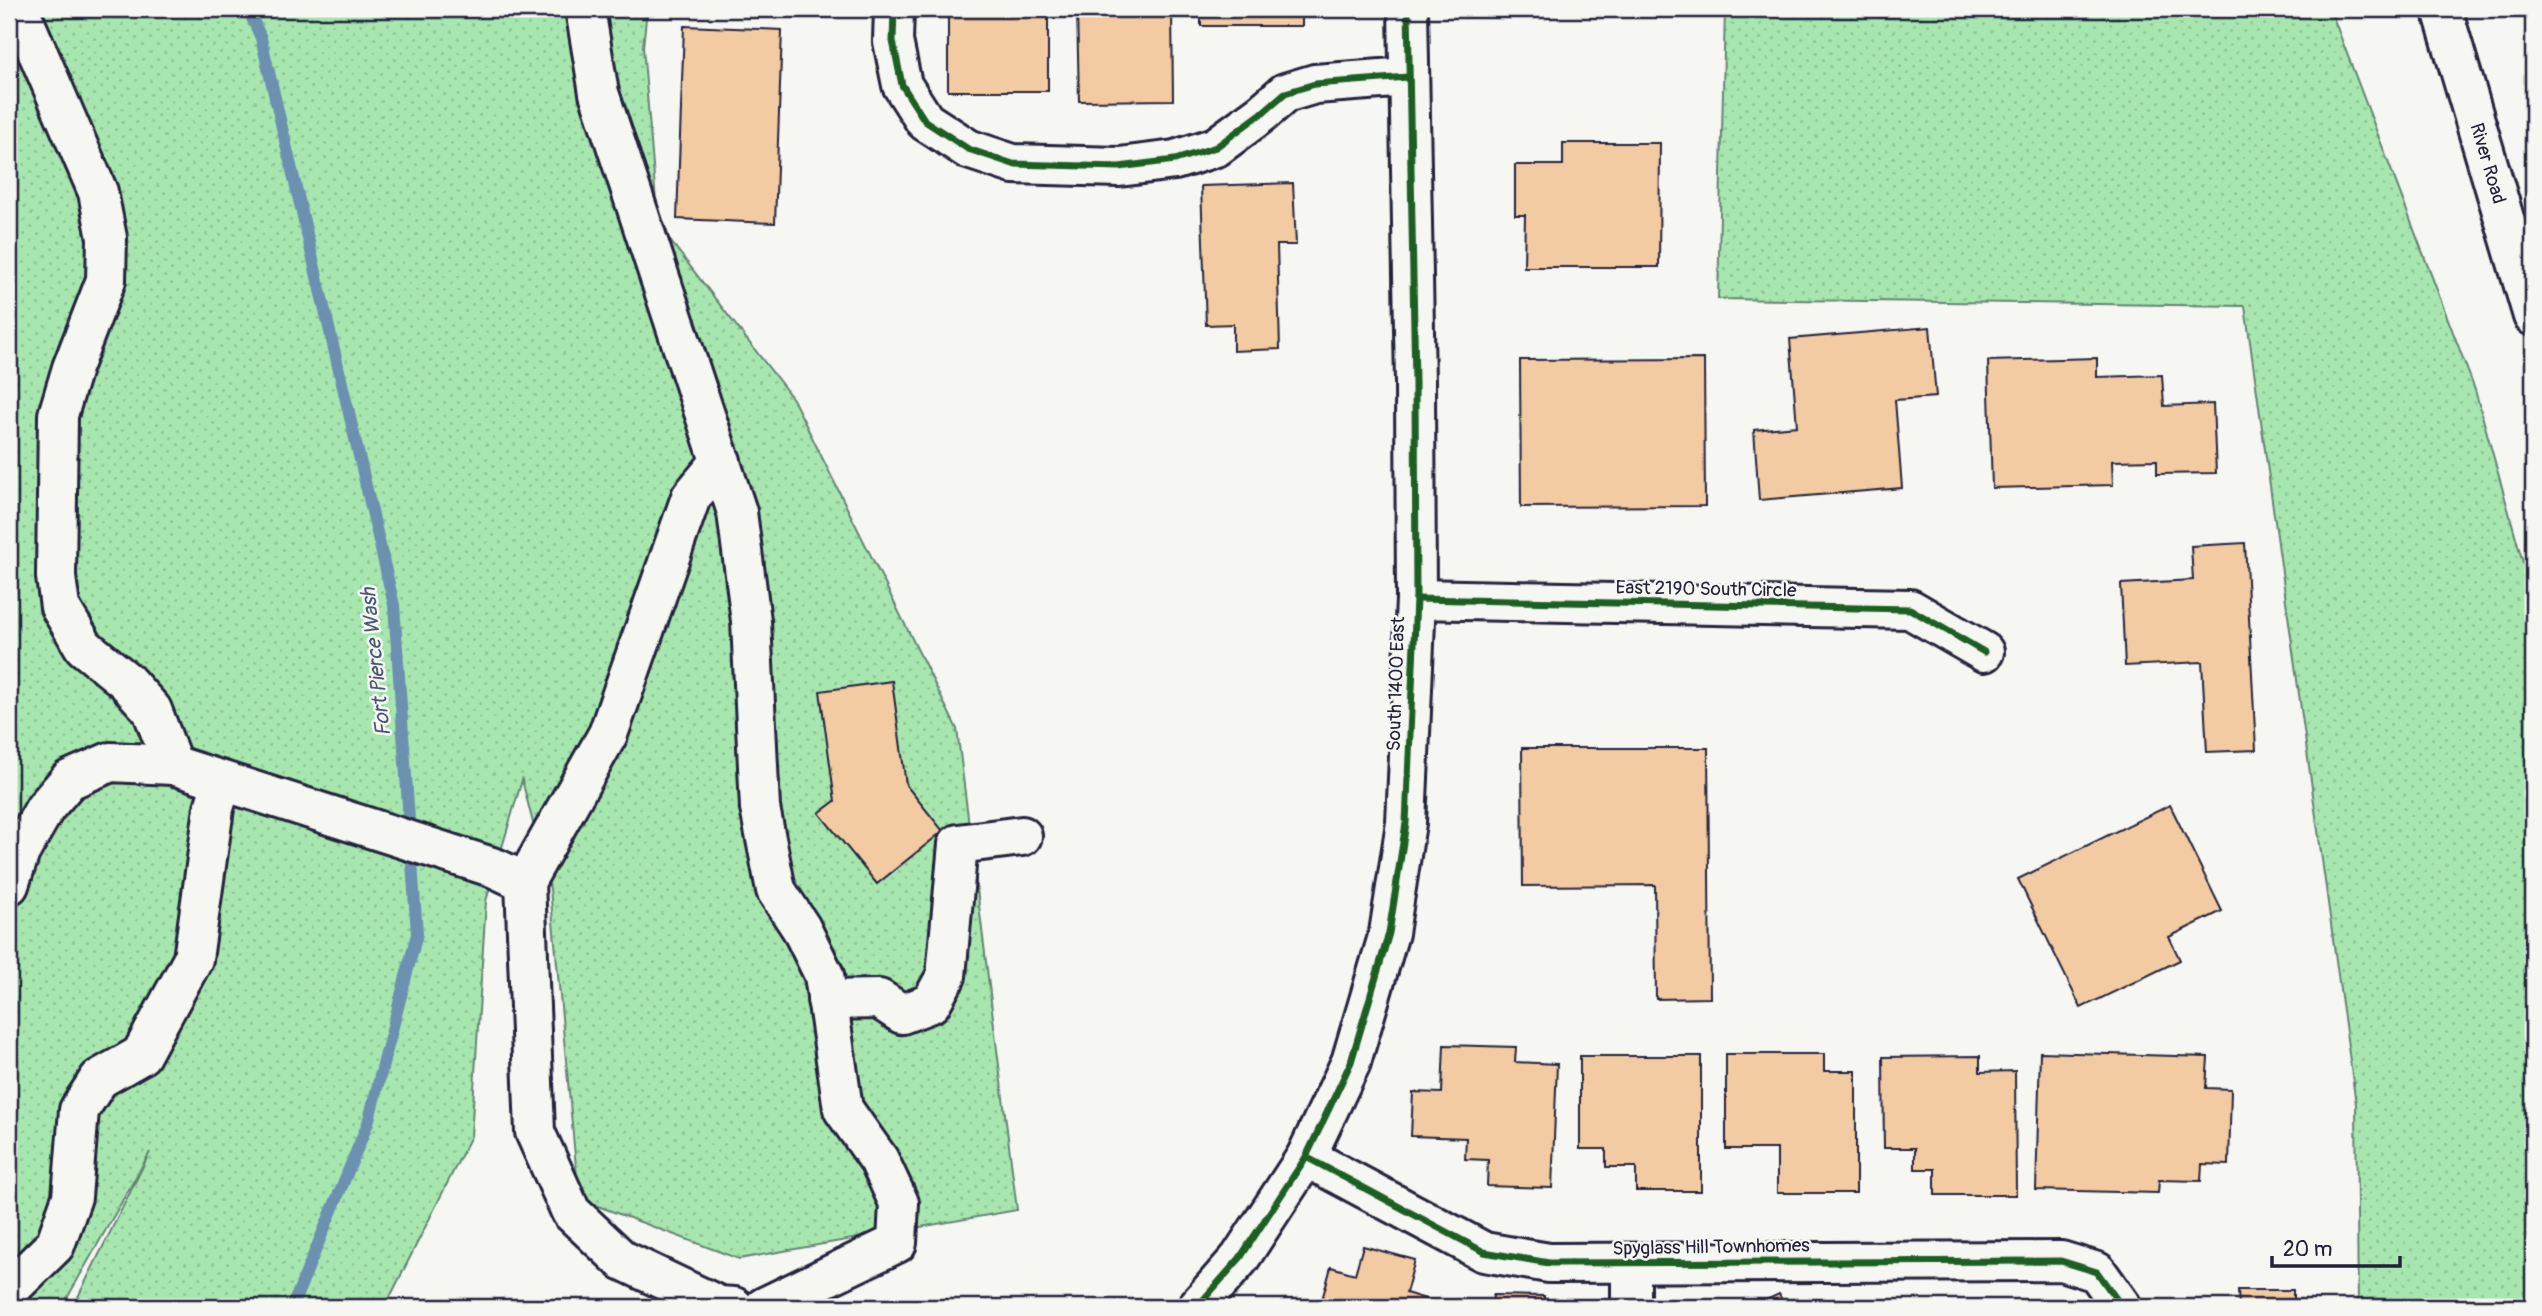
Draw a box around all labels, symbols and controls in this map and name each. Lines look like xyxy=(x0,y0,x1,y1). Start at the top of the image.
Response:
street label: River Road xyxy=(2464,120,2511,207)
street label: East 2190 South Circle xyxy=(1615,575,1797,603)
water label: Fort Pierce Wash xyxy=(355,585,397,738)
street label: South 1400 East xyxy=(1382,616,1410,752)
scale bar xyxy=(2272,1225,2400,1269)
street label: Spyglass Hill Townhomes xyxy=(1612,1233,1810,1261)
text: 20 m xyxy=(2283,1236,2332,1263)

